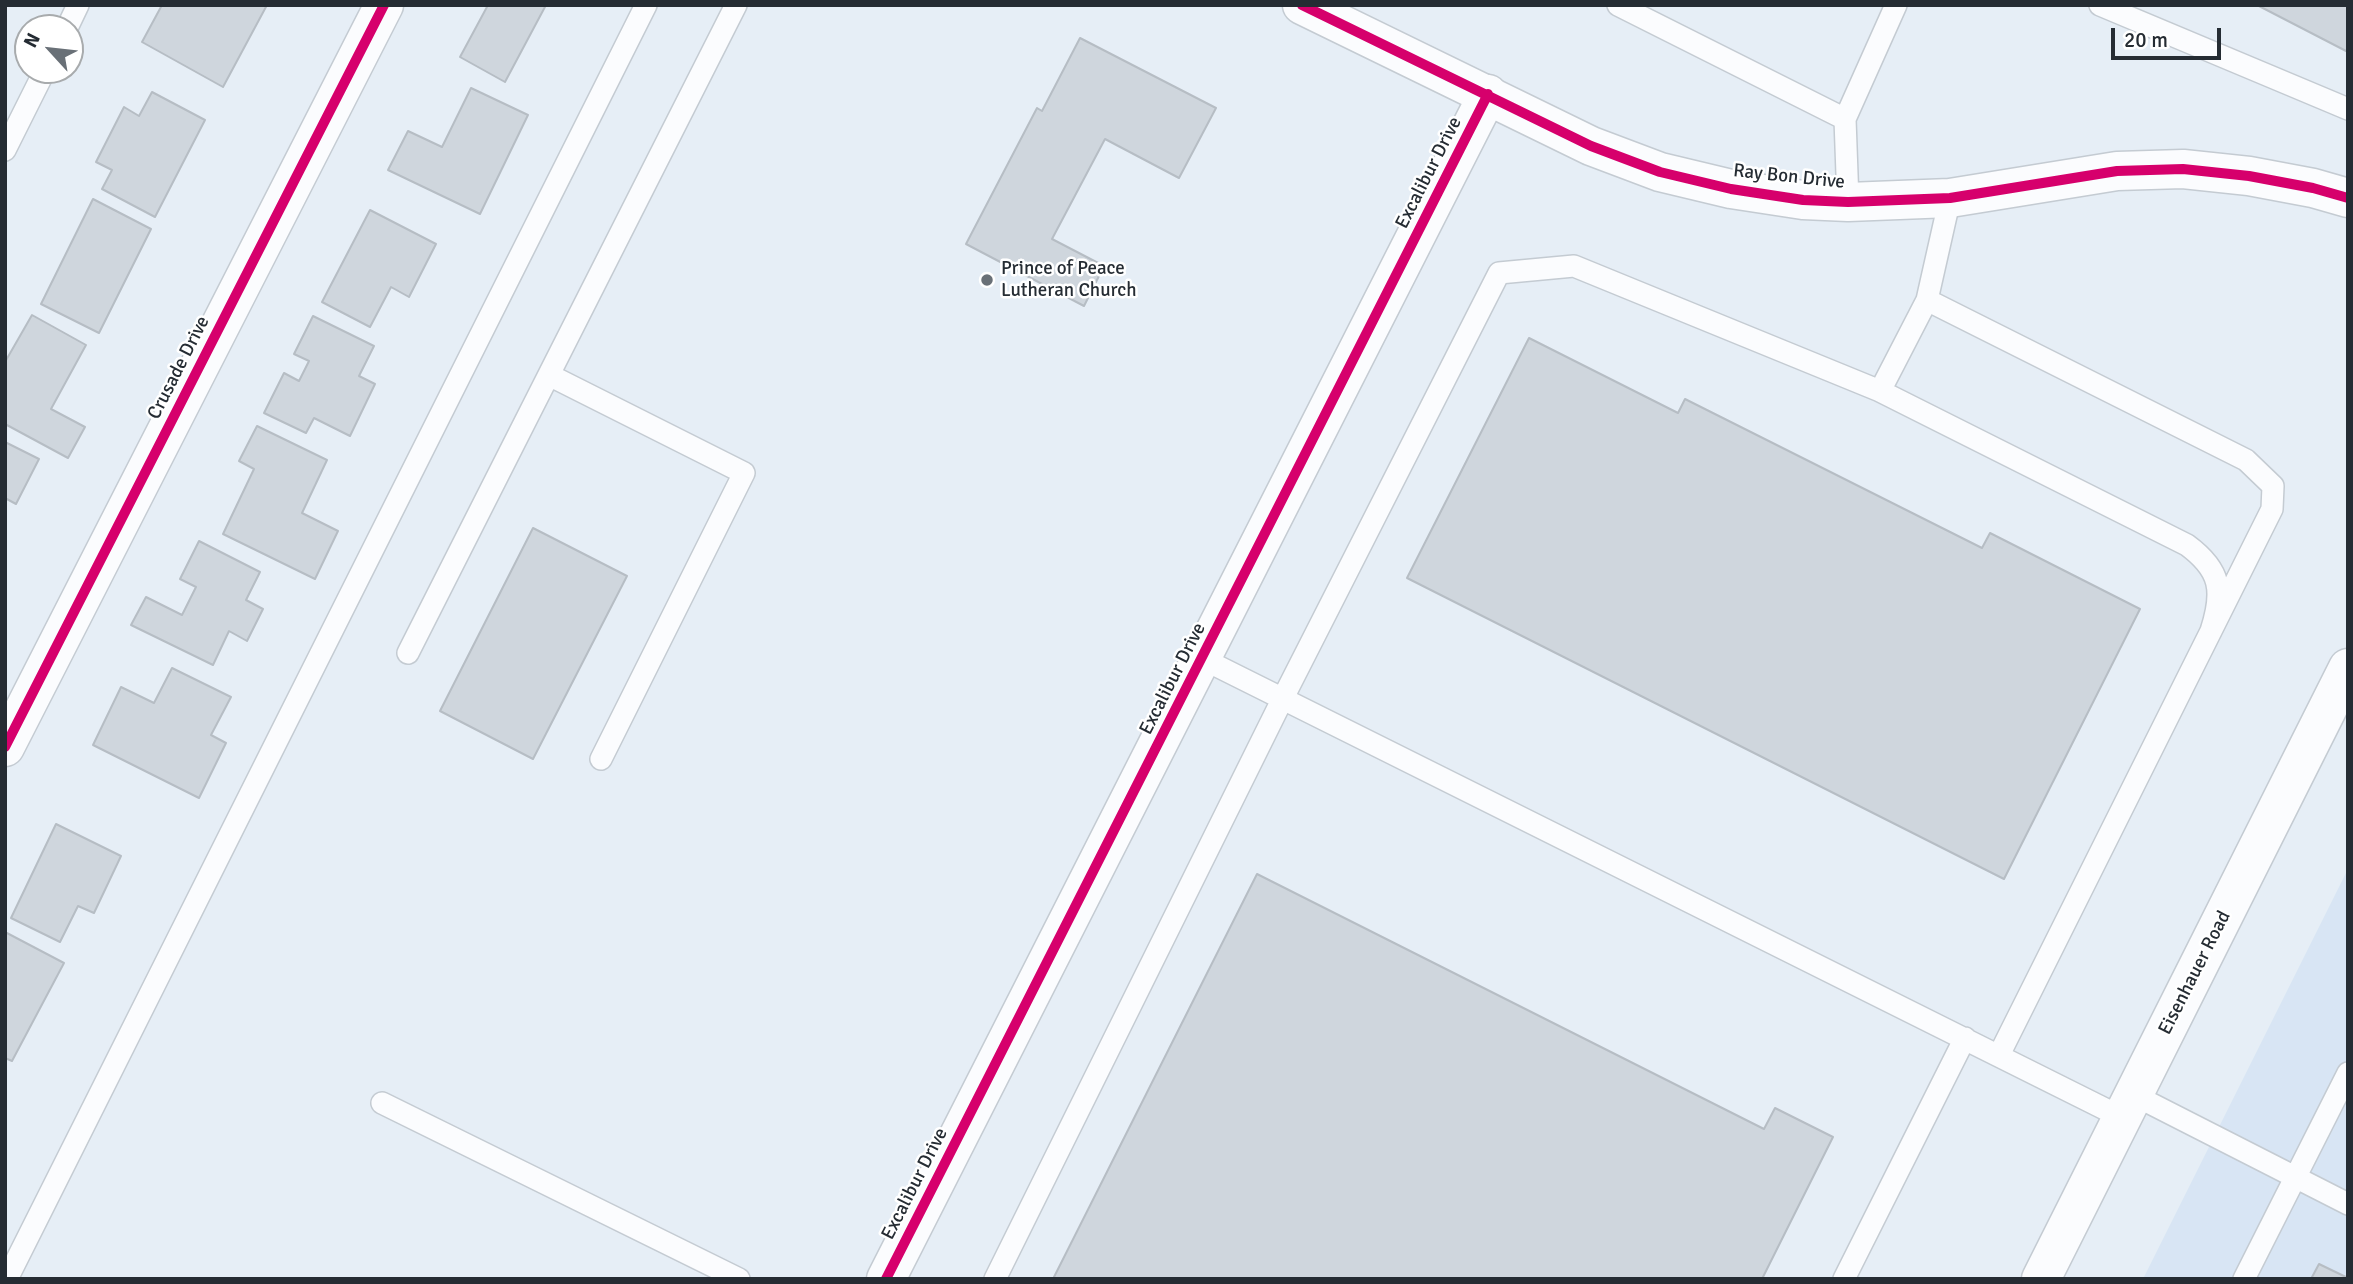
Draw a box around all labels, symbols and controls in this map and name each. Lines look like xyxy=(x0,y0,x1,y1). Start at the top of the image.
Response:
north arrow xyxy=(14,14,84,84)
scale bar xyxy=(2115,14,2225,58)
text: 20 m xyxy=(2124,27,2168,53)
text: N xyxy=(18,29,46,52)
street label: Excalibur Drive xyxy=(1391,113,1467,233)
street label: Ray Bon Drive xyxy=(1732,160,1846,194)
place label: Prince of Peace Lutheran Church xyxy=(1001,258,1137,302)
marker: Prince of Peace Lutheran Church xyxy=(979,272,995,288)
street label: Crusade Drive xyxy=(143,312,215,424)
street label: Excalibur Drive xyxy=(1135,619,1211,739)
street label: Eisenhauer Road xyxy=(2154,907,2236,1039)
street label: Excalibur Drive xyxy=(877,1124,953,1244)

